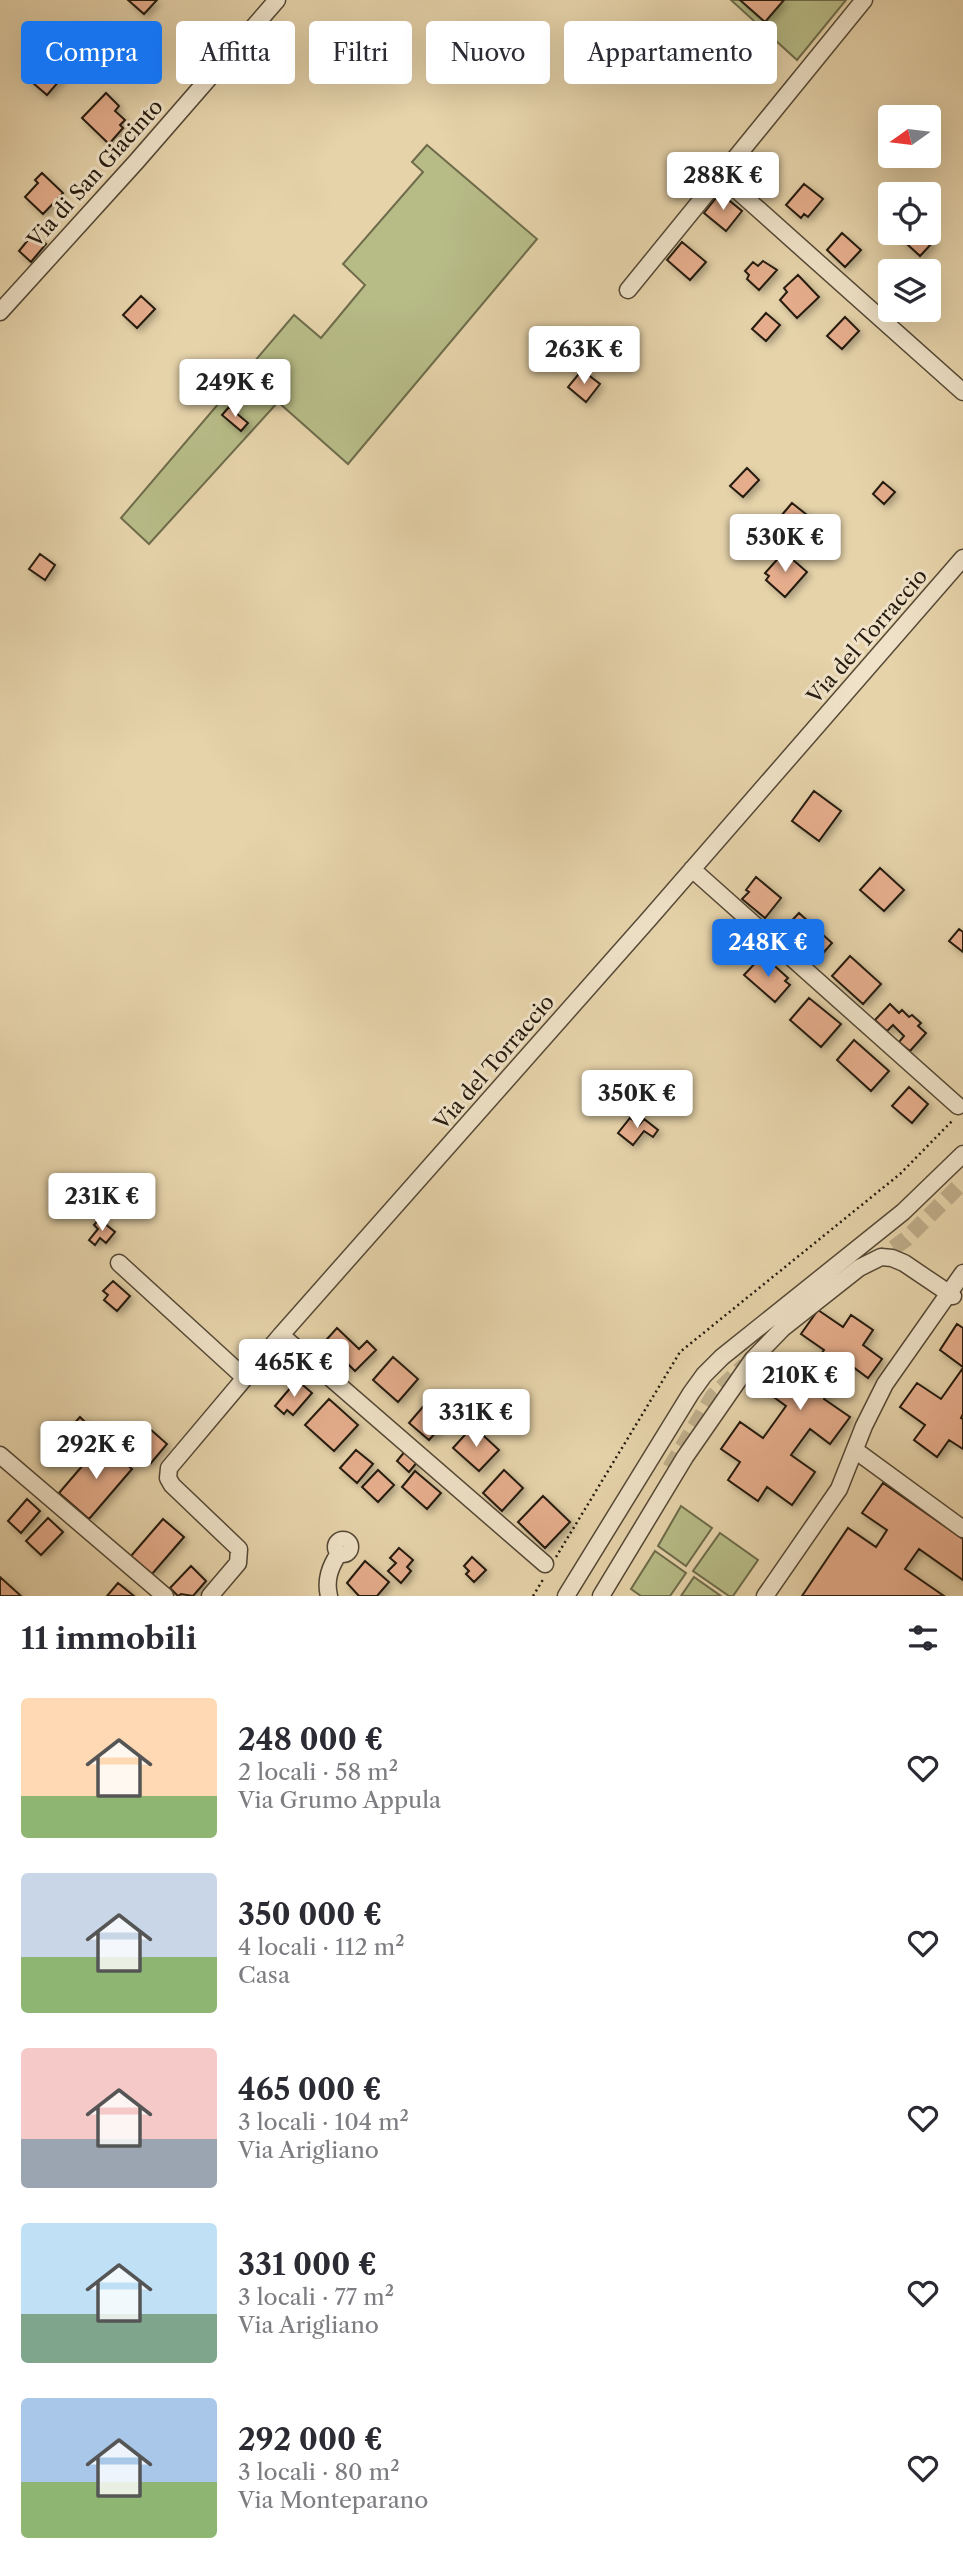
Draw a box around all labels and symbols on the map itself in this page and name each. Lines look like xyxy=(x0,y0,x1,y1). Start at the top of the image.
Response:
street label: Via di San Giacinto xyxy=(21,94,168,253)
north arrow xyxy=(878,105,942,168)
pin: 288K € xyxy=(666,152,780,212)
pin: 263K € xyxy=(527,326,641,386)
pin: 249K € xyxy=(178,360,292,419)
pin: 530K € xyxy=(728,514,842,574)
street label: Via del Torraccio xyxy=(801,564,932,709)
pin: 248K € xyxy=(711,920,825,979)
street label: Via del Torraccio xyxy=(428,990,559,1135)
pin: 350K € xyxy=(580,1070,694,1130)
pin: 231K € xyxy=(45,1174,159,1233)
pin: 465K € xyxy=(237,1340,351,1399)
pin: 210K € xyxy=(743,1352,857,1412)
pin: 331K € xyxy=(419,1390,533,1449)
pin: 292K € xyxy=(39,1422,153,1481)

